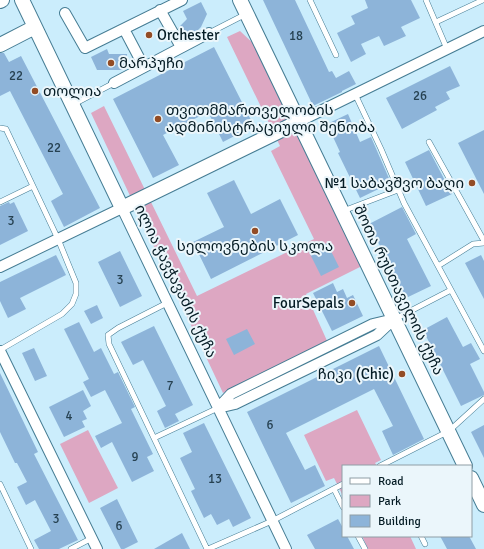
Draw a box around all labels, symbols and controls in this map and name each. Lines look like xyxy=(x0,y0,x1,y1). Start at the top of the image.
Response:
place label: Orchester xyxy=(157,26,220,44)
house number: 18 xyxy=(289,28,303,44)
marker: Orchester xyxy=(144,30,154,40)
place label: მარპუჩი xyxy=(119,54,184,72)
marker: მარპუჩი xyxy=(106,58,116,68)
house number: 22 xyxy=(9,68,23,84)
place label: თოლია xyxy=(43,82,101,100)
marker: თოლია xyxy=(30,86,40,96)
house number: 26 xyxy=(413,88,427,104)
place label: თვითმმართველობის ადმინისტრაციული შენობა xyxy=(166,101,375,136)
marker: თვითმმართველობის ადმინისტრაციული შენობა xyxy=(153,114,163,124)
house number: 22 xyxy=(47,140,61,156)
place label: №1 საბავშვო ბაღი xyxy=(324,174,464,192)
marker: №1 საბავშვო ბაღი xyxy=(467,178,477,188)
street label: ილია ჭავჭავაძის ქუჩა xyxy=(131,201,221,361)
street label: შოთა რუსთაველის ქუჩა xyxy=(350,202,448,378)
house number: 3 xyxy=(7,213,15,229)
marker: სელოვნების სკოლა xyxy=(250,226,260,236)
place label: სელოვნების სკოლა xyxy=(177,237,333,255)
house number: 3 xyxy=(116,272,124,288)
place label: FourSepals xyxy=(273,294,344,312)
marker: FourSepals xyxy=(347,298,357,308)
place label: ჩიკი (Chic) xyxy=(318,365,394,383)
marker: ჩიკი (Chic) xyxy=(397,369,407,379)
house number: 7 xyxy=(166,378,174,394)
house number: 4 xyxy=(65,408,73,424)
house number: 6 xyxy=(266,417,274,433)
house number: 9 xyxy=(131,449,139,465)
legend xyxy=(342,465,472,537)
house number: 13 xyxy=(208,471,222,487)
text: Road xyxy=(378,474,404,489)
text: Park xyxy=(378,494,401,509)
house number: 3 xyxy=(52,511,60,527)
text: Building xyxy=(378,514,421,529)
house number: 6 xyxy=(115,518,123,534)

